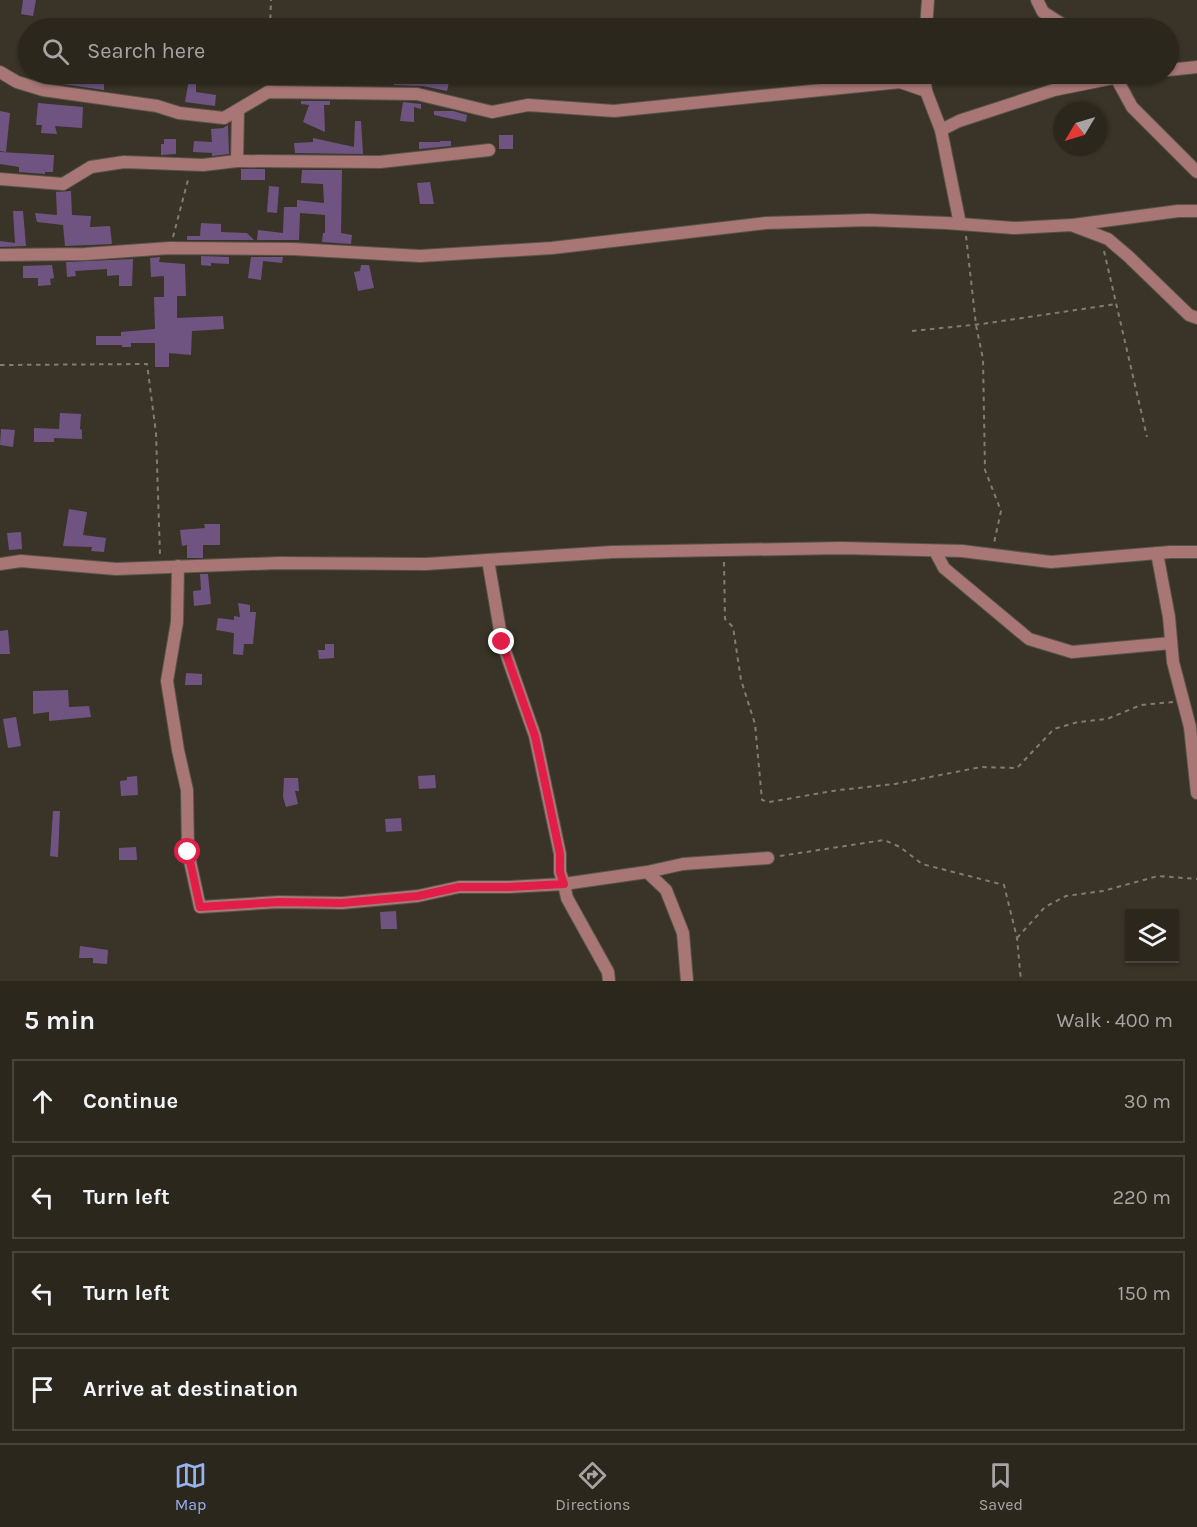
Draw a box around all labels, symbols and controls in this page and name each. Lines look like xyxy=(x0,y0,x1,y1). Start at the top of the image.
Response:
search box xyxy=(18,18,1179,84)
icon: search xyxy=(39,35,72,68)
text: Search here xyxy=(87,38,205,64)
north arrow xyxy=(1053,102,1107,156)
route end xyxy=(488,628,514,654)
route start xyxy=(174,838,200,864)
map controls xyxy=(1125,909,1179,963)
button: layers xyxy=(1125,909,1179,963)
text: 5 min xyxy=(24,1005,95,1036)
text: Walk · 400 m xyxy=(1056,1009,1173,1032)
icon: ahead xyxy=(26,1085,59,1118)
text: Continue xyxy=(83,1088,178,1114)
text: 30 m xyxy=(1124,1090,1171,1113)
icon: left xyxy=(26,1181,59,1214)
text: Turn left xyxy=(83,1184,170,1210)
text: 220 m xyxy=(1112,1186,1171,1209)
icon: left xyxy=(26,1277,59,1310)
text: Turn left xyxy=(83,1280,170,1306)
text: 150 m xyxy=(1118,1282,1171,1305)
icon: arrive xyxy=(26,1373,59,1406)
text: Arrive at destination xyxy=(83,1376,298,1402)
tab: Map xyxy=(174,1459,207,1514)
tab: Directions xyxy=(555,1459,630,1514)
tab: Saved xyxy=(979,1459,1023,1514)

